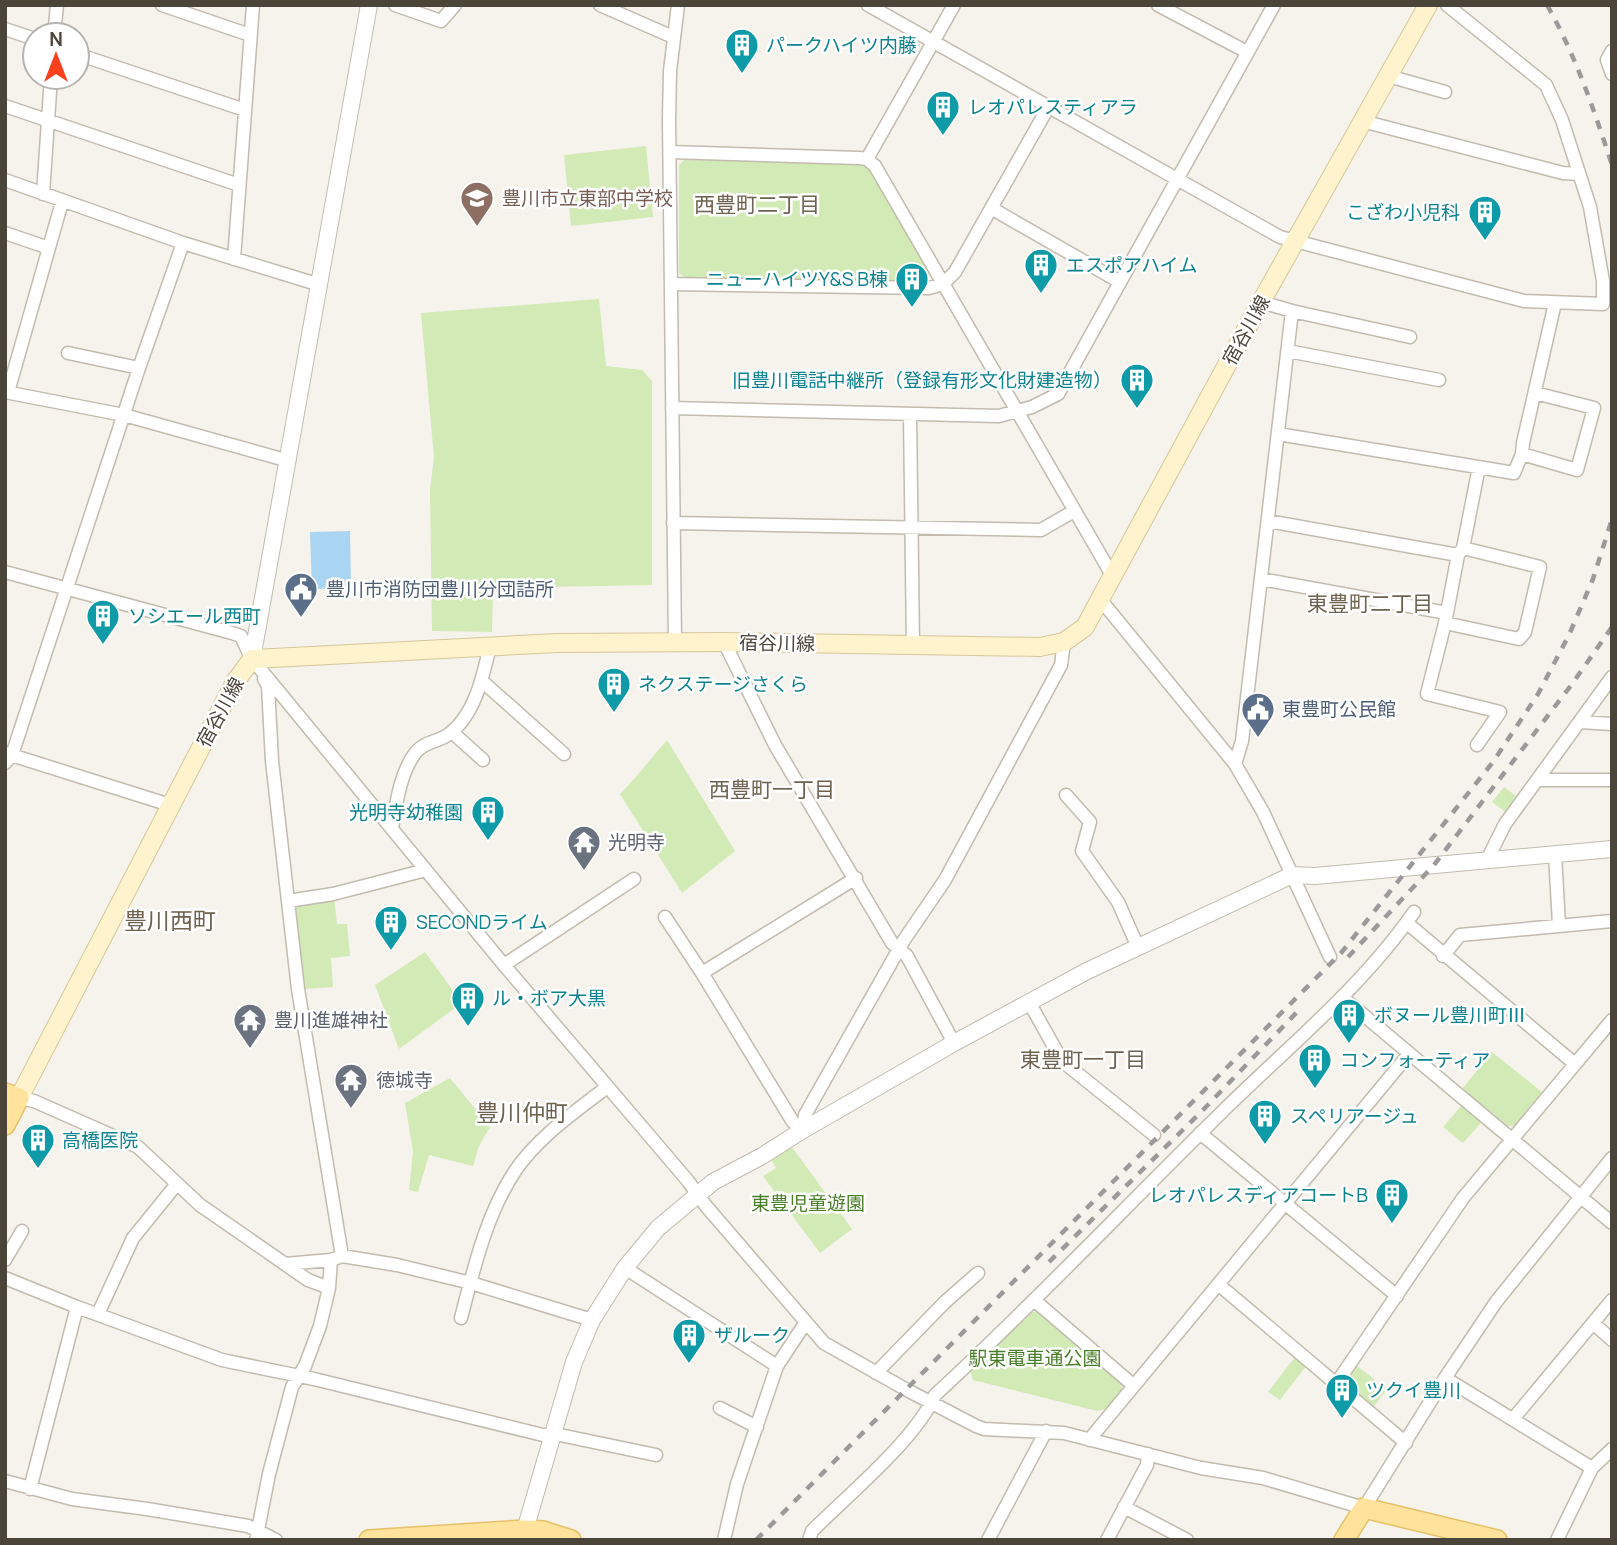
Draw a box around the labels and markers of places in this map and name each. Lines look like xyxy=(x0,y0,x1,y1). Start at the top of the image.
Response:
building icon: パークハイツ内藤 xyxy=(723,26,761,75)
place label: パークハイツ内藤 xyxy=(766,32,917,58)
building icon: レオパレスティアラ xyxy=(924,88,962,137)
place label: レオパレスティアラ xyxy=(968,94,1138,120)
school or university icon: 豊川市立東部中学校 xyxy=(458,179,496,228)
place label: 豊川市立東部中学校 xyxy=(502,185,673,211)
building icon: こざわ小児科 xyxy=(1466,193,1504,242)
place label: こざわ小児科 xyxy=(1346,199,1460,225)
building icon: エスポアハイム xyxy=(1022,246,1060,295)
place label: エスポアハイム xyxy=(1066,252,1197,278)
building icon: ニューハイツY&S B棟 xyxy=(893,260,931,309)
place label: ニューハイツY&S B棟 xyxy=(706,266,888,292)
building icon: 旧豊川電話中継所（登録有形文化財建造物） xyxy=(1118,361,1156,410)
place label: 旧豊川電話中継所（登録有形文化財建造物） xyxy=(732,367,1112,393)
public building icon: 豊川市消防団豊川分団詰所 xyxy=(282,570,320,619)
place label: 豊川市消防団豊川分団詰所 xyxy=(326,576,554,602)
building icon: ソシエール西町 xyxy=(84,597,122,646)
place label: ソシエール西町 xyxy=(128,603,261,629)
building icon: ネクステージさくら xyxy=(595,665,633,714)
place label: ネクステージさくら xyxy=(638,671,808,697)
public building icon: 東豊町公民館 xyxy=(1239,690,1277,739)
place label: 東豊町公民館 xyxy=(1282,696,1396,722)
building icon: 光明寺幼稚園 xyxy=(469,793,507,842)
place label: 光明寺幼稚園 xyxy=(349,799,463,825)
temple icon: 光明寺 xyxy=(565,823,603,872)
place label: 光明寺 xyxy=(608,829,665,855)
building icon: SECONDライム xyxy=(372,903,410,952)
place label: SECONDライム xyxy=(416,909,548,935)
building icon: ル・ボア大黒 xyxy=(449,979,487,1028)
place label: ル・ボア大黒 xyxy=(492,985,606,1011)
building icon: ボヌール豊川町Ⅲ xyxy=(1330,996,1368,1045)
temple icon: 豊川進雄神社 xyxy=(231,1001,269,1050)
place label: ボヌール豊川町Ⅲ xyxy=(1374,1002,1526,1028)
place label: 豊川進雄神社 xyxy=(274,1007,388,1033)
building icon: コンフォーティア xyxy=(1296,1041,1334,1090)
place label: コンフォーティア xyxy=(1340,1047,1490,1073)
temple icon: 徳城寺 xyxy=(332,1061,370,1110)
place label: 徳城寺 xyxy=(376,1067,433,1093)
building icon: スペリアージュ xyxy=(1246,1097,1284,1146)
place label: スペリアージュ xyxy=(1290,1103,1419,1129)
building icon: 高橋医院 xyxy=(19,1121,57,1170)
place label: 高橋医院 xyxy=(62,1127,138,1153)
building icon: レオパレスディアコートB xyxy=(1373,1176,1411,1225)
place label: レオパレスディアコートB xyxy=(1149,1182,1368,1208)
building icon: ザルーク xyxy=(670,1316,708,1365)
place label: ザルーク xyxy=(714,1322,790,1348)
building icon: ツクイ豊川 xyxy=(1323,1371,1361,1420)
place label: ツクイ豊川 xyxy=(1366,1377,1461,1403)

